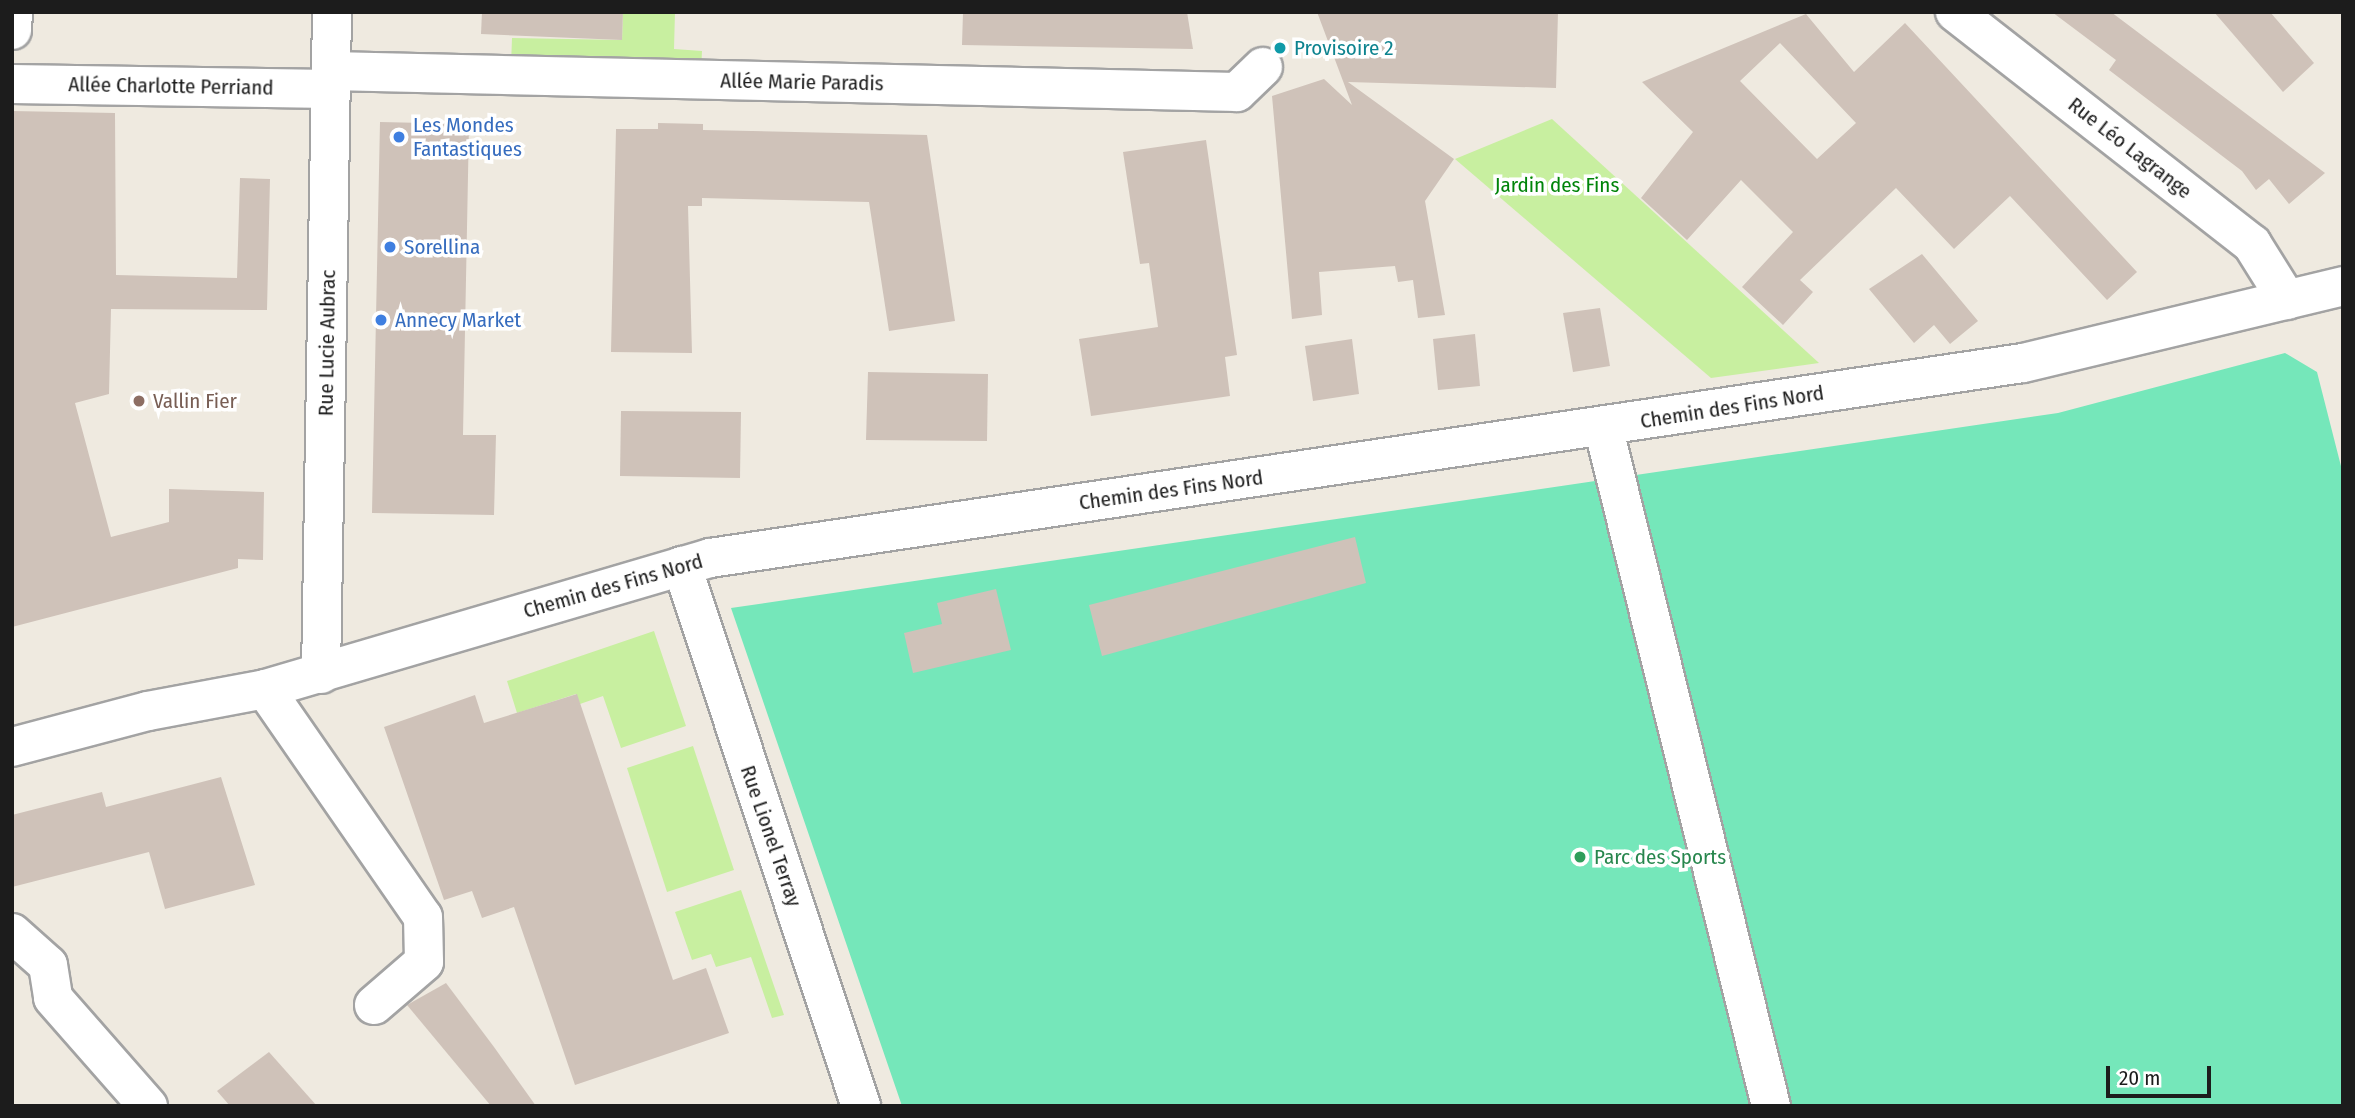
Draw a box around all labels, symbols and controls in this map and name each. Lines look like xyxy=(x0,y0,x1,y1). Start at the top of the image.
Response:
place label: Provisoire 2 xyxy=(1294,35,1394,61)
marker: Provisoire 2 xyxy=(1272,40,1288,56)
street label: Allée Marie Paradis xyxy=(720,68,884,96)
street label: Allée Charlotte Perriand xyxy=(68,72,274,100)
street label: Rue Léo Lagrange xyxy=(2063,92,2197,204)
place label: Les Mondes Fantastiques xyxy=(413,112,522,162)
marker: Les Mondes Fantastiques xyxy=(391,129,407,145)
park label: Jardin des Fins xyxy=(1495,172,1619,198)
place label: Sorellina xyxy=(404,234,480,260)
marker: Sorellina xyxy=(382,239,398,255)
street label: Rue Lucie Aubrac xyxy=(313,270,341,416)
place label: Annecy Market xyxy=(395,307,521,333)
marker: Annecy Market xyxy=(373,312,389,328)
street label: Chemin des Fins Nord xyxy=(1638,380,1826,434)
place label: Vallin Fier xyxy=(153,388,237,414)
marker: Vallin Fier xyxy=(131,393,147,409)
street label: Chemin des Fins Nord xyxy=(1077,465,1265,515)
street label: Chemin des Fins Nord xyxy=(520,548,706,624)
street label: Rue Lionel Terray xyxy=(735,762,807,910)
place label: Parc des Sports xyxy=(1594,844,1726,870)
marker: Parc des Sports xyxy=(1572,849,1588,865)
scale bar xyxy=(2110,1052,2215,1096)
text: 20 m xyxy=(2119,1065,2160,1091)

